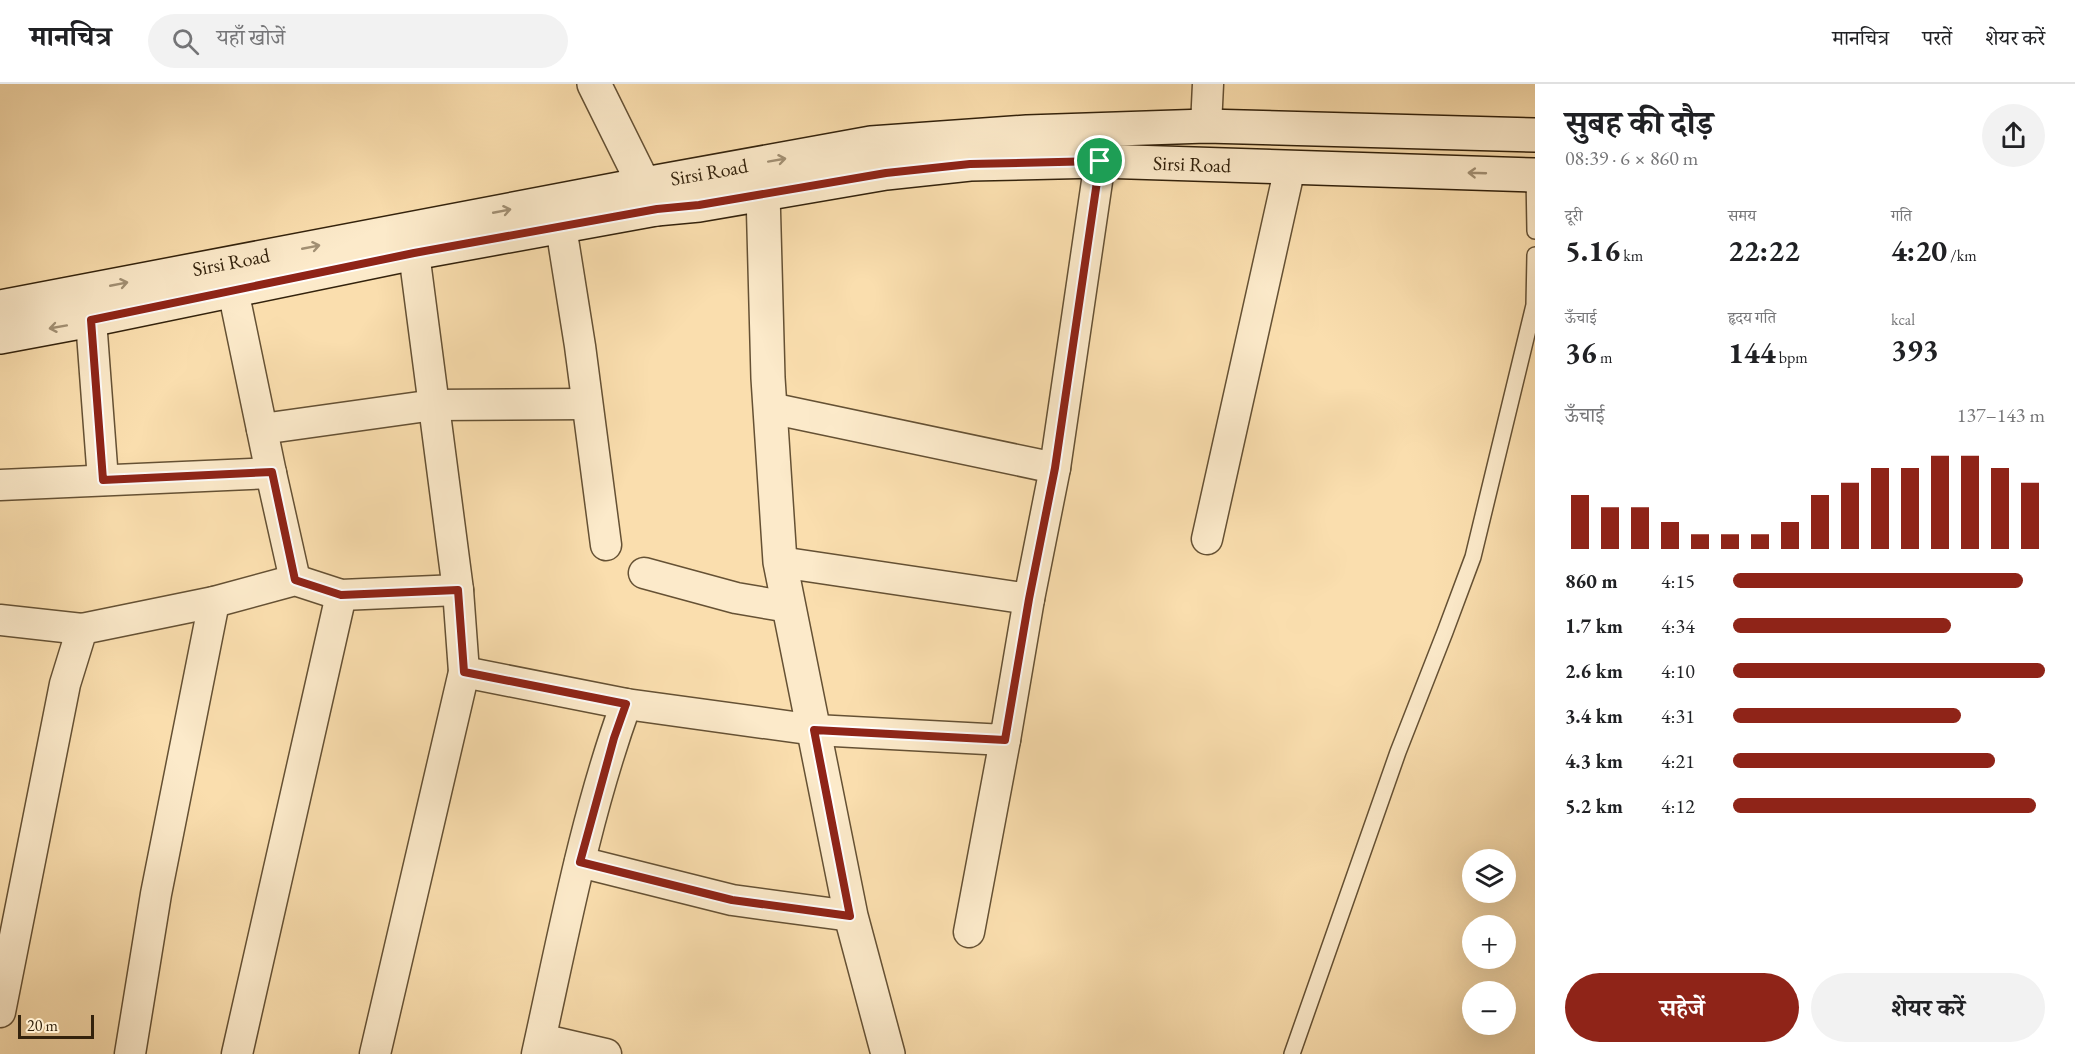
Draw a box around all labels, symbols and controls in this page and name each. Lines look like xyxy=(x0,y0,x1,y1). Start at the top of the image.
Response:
search box xyxy=(148,14,568,68)
text: मानचित्र xyxy=(30,18,112,54)
text: यहाँ खोजें xyxy=(217,23,285,52)
text: मानचित्र xyxy=(1832,24,1889,51)
text: परतें xyxy=(1922,24,1952,51)
text: शेयर करें xyxy=(1985,24,2045,51)
icon: search xyxy=(169,25,202,58)
text: सुबह की दौड़ xyxy=(1565,101,1713,144)
button: share xyxy=(1982,104,2045,167)
pin xyxy=(1074,135,1125,186)
icon: arrive xyxy=(1083,144,1116,177)
text: 08:39 · 6 × 860 m xyxy=(1565,145,1698,171)
street label: Sirsi Road xyxy=(1153,150,1232,178)
street label: Sirsi Road xyxy=(668,152,751,192)
one-way arrow xyxy=(766,154,786,165)
one-way arrow xyxy=(1467,168,1487,179)
one-way arrow xyxy=(492,205,512,216)
text: दूरी xyxy=(1565,205,1582,226)
text: समय xyxy=(1728,205,1756,226)
text: गति xyxy=(1891,205,1912,226)
text: 5.16 xyxy=(1565,231,1620,270)
text: 22:22 xyxy=(1728,231,1800,270)
text: 4:20 xyxy=(1891,231,1947,270)
one-way arrow xyxy=(301,241,320,252)
street label: Sirsi Road xyxy=(190,242,273,282)
text: km xyxy=(1620,245,1643,266)
text: /km xyxy=(1947,245,1977,266)
one-way arrow xyxy=(109,278,129,289)
text: ऊँचाई xyxy=(1565,307,1597,328)
text: हृदय गति xyxy=(1728,307,1776,328)
text: kcal xyxy=(1891,309,1915,330)
one-way arrow xyxy=(48,321,68,332)
text: 393 xyxy=(1891,330,1939,369)
text: 36 xyxy=(1565,333,1597,372)
text: 144 xyxy=(1728,333,1776,372)
text: m xyxy=(1597,347,1612,368)
text: bpm xyxy=(1776,347,1808,368)
text: ऊँचाई xyxy=(1565,402,1604,428)
text: 137–143 m xyxy=(1957,402,2045,428)
text: 860 m xyxy=(1565,568,1618,594)
text: 4:15 xyxy=(1661,568,1695,594)
text: 1.7 km xyxy=(1565,613,1623,639)
text: 4:34 xyxy=(1661,613,1695,639)
text: 2.6 km xyxy=(1565,658,1623,684)
text: 4:10 xyxy=(1661,658,1695,684)
text: 3.4 km xyxy=(1565,703,1623,729)
text: 4:31 xyxy=(1661,703,1695,729)
text: 4.3 km xyxy=(1565,748,1623,774)
text: 4:21 xyxy=(1661,748,1695,774)
text: 5.2 km xyxy=(1565,793,1623,819)
text: 4:12 xyxy=(1661,793,1695,819)
map controls xyxy=(1462,849,1516,1035)
button: layers xyxy=(1462,849,1516,903)
button: + xyxy=(1462,915,1516,969)
button: सहेजें xyxy=(1565,973,1799,1042)
button: शेयर करें xyxy=(1811,973,2045,1042)
button: − xyxy=(1462,981,1516,1035)
scale bar xyxy=(18,1012,94,1040)
text: 20 m xyxy=(27,1015,58,1036)

